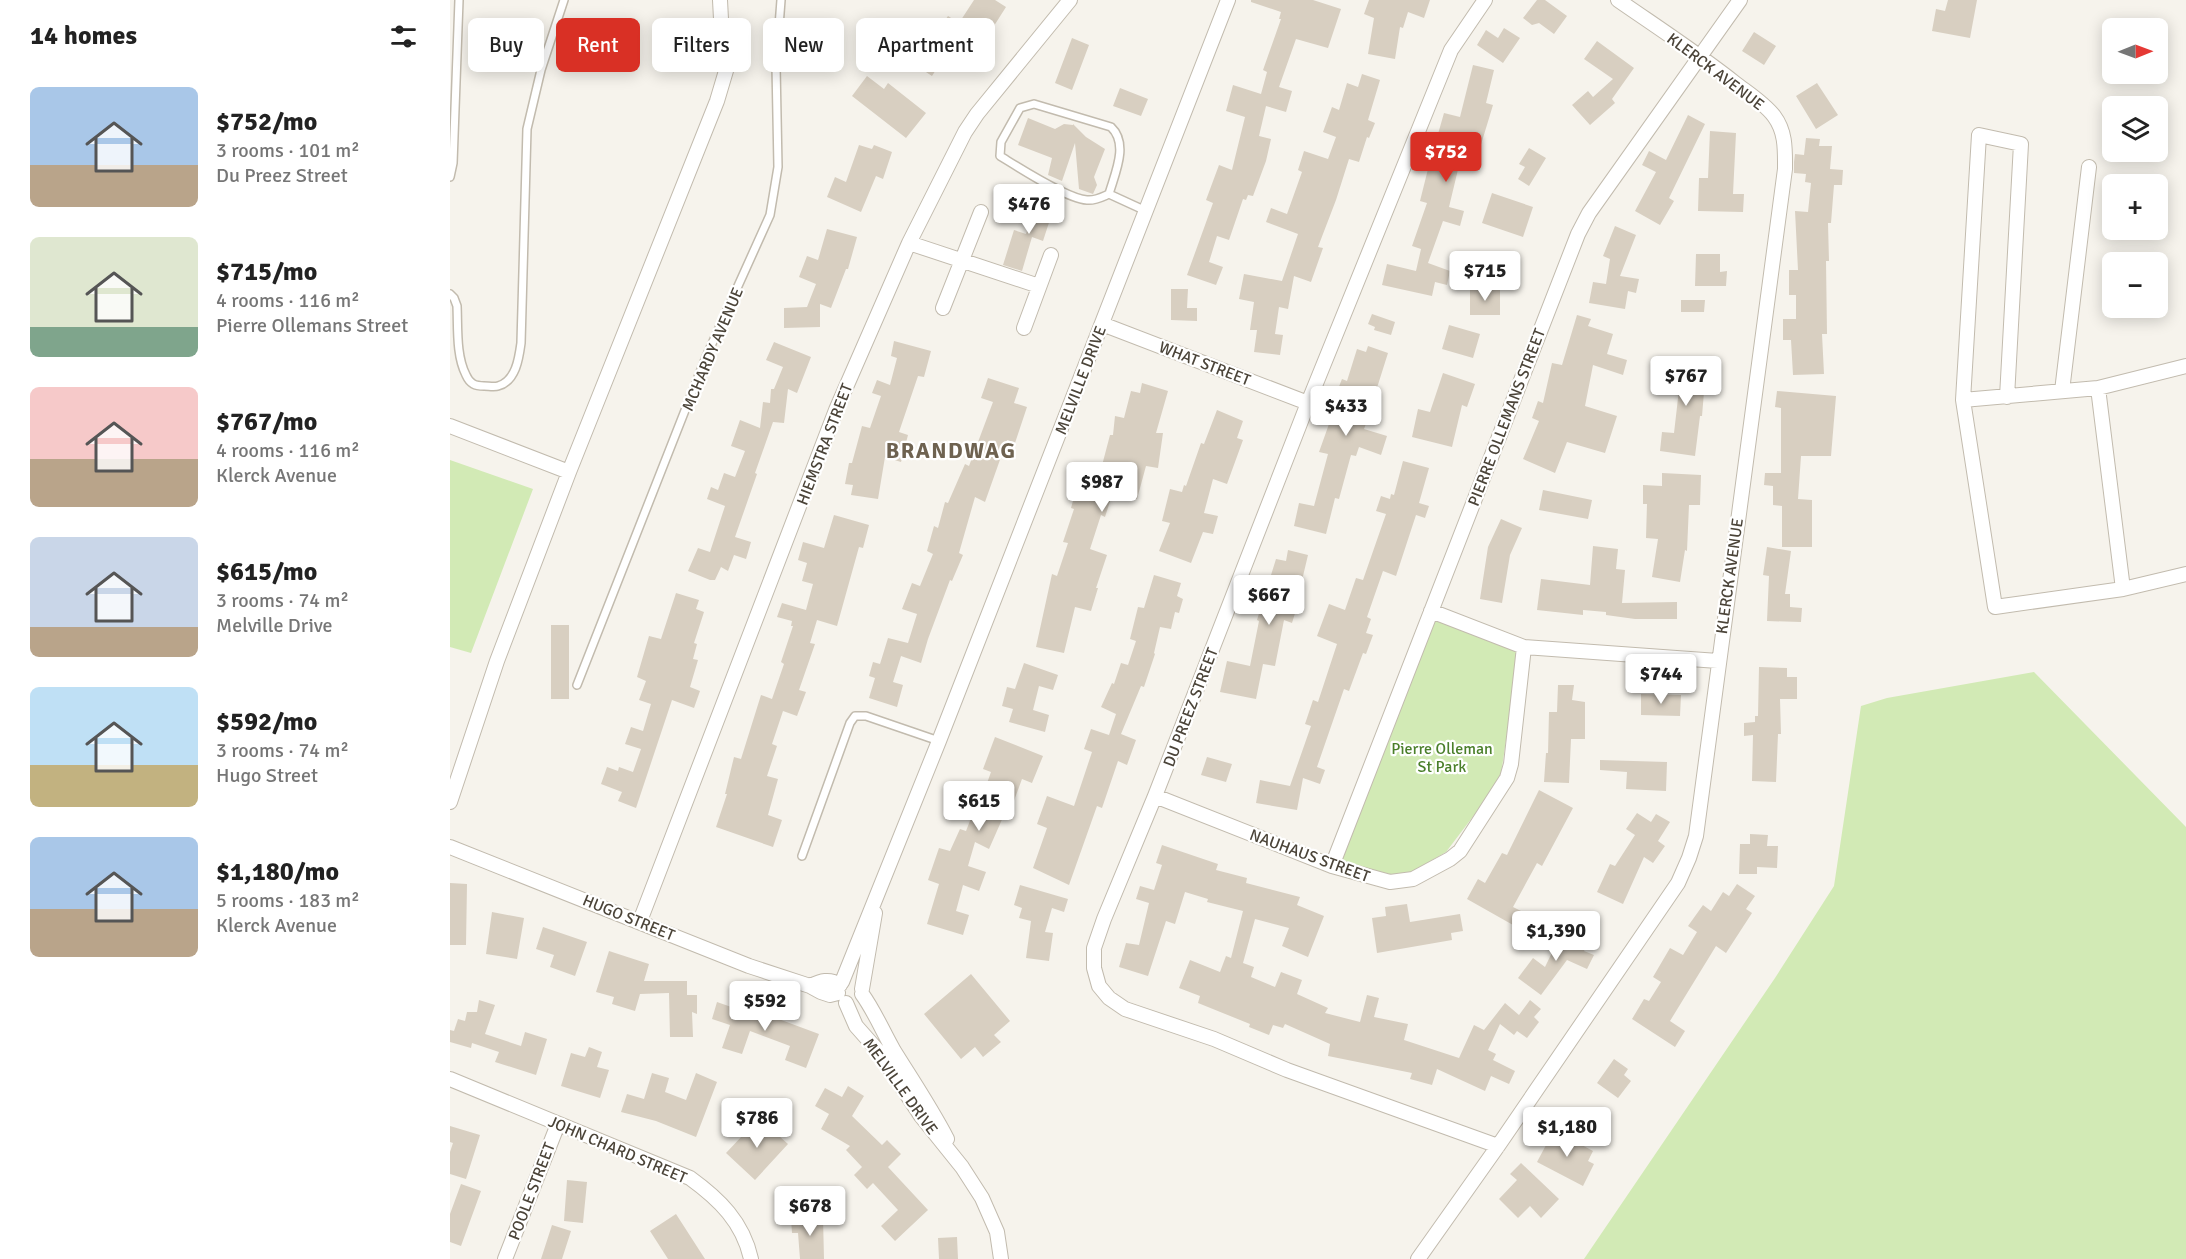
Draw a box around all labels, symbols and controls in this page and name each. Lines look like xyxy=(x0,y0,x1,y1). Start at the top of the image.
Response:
chip: Buy xyxy=(468,18,544,72)
chip: Rent xyxy=(556,18,640,72)
chip: Filters xyxy=(652,18,751,72)
chip: New xyxy=(763,18,844,72)
chip: Apartment xyxy=(856,18,995,72)
north arrow xyxy=(2102,18,2168,84)
map controls xyxy=(2102,18,2168,318)
text: 14 homes xyxy=(30,20,137,52)
icon: filters xyxy=(387,20,420,53)
street label: KLERCK AVENUE xyxy=(1663,29,1768,115)
button: layers xyxy=(2102,96,2168,162)
text: $752/mo xyxy=(216,106,317,138)
icon: home xyxy=(78,111,150,183)
pin: $752 xyxy=(1410,132,1482,183)
text: 3 rooms · 101 m² xyxy=(216,138,360,163)
text: $752 xyxy=(1424,139,1468,164)
text: Du Preez Street xyxy=(216,163,348,188)
button: + xyxy=(2102,174,2168,240)
pin: $476 xyxy=(993,184,1065,235)
text: $476 xyxy=(1007,191,1051,216)
pin: $715 xyxy=(1449,251,1521,302)
button: − xyxy=(2102,252,2168,318)
text: $715/mo xyxy=(216,256,317,288)
text: $715 xyxy=(1463,258,1507,283)
icon: home xyxy=(78,261,150,333)
street label: MCHARDY AVENUE xyxy=(678,285,748,414)
text: 4 rooms · 116 m² xyxy=(216,288,360,313)
text: Pierre Ollemans Street xyxy=(216,313,408,338)
street label: MELVILLE DRIVE xyxy=(1051,323,1111,437)
street label: PIERRE OLLEMANS STREET xyxy=(1464,326,1550,509)
street label: WHAT STREET xyxy=(1156,337,1253,391)
pin: $767 xyxy=(1650,356,1722,407)
text: $767 xyxy=(1664,363,1708,388)
street label: HIEMSTRA STREET xyxy=(793,381,857,508)
pin: $433 xyxy=(1310,386,1382,437)
text: $433 xyxy=(1324,393,1368,418)
text: $767/mo xyxy=(216,406,317,438)
icon: home xyxy=(78,411,150,483)
district label: BRANDWAG xyxy=(886,437,1016,464)
text: 4 rooms · 116 m² xyxy=(216,438,360,463)
pin: $987 xyxy=(1066,462,1138,513)
text: Klerck Avenue xyxy=(216,463,337,488)
text: $987 xyxy=(1080,469,1124,494)
street label: KLERCK AVENUE xyxy=(1712,517,1748,635)
text: $615/mo xyxy=(216,556,317,588)
icon: home xyxy=(78,561,150,633)
pin: $667 xyxy=(1233,575,1305,626)
text: $667 xyxy=(1247,582,1291,607)
text: 3 rooms · 74 m² xyxy=(216,588,349,613)
text: Melville Drive xyxy=(216,613,333,638)
street label: DU PREEZ STREET xyxy=(1159,645,1223,770)
pin: $744 xyxy=(1625,654,1697,705)
text: $744 xyxy=(1639,661,1683,686)
text: $592/mo xyxy=(216,706,317,738)
icon: home xyxy=(78,711,150,783)
text: 3 rooms · 74 m² xyxy=(216,738,349,763)
park label: Pierre Olleman St Park xyxy=(1391,739,1493,777)
text: Hugo Street xyxy=(216,763,318,788)
pin: $615 xyxy=(943,781,1015,832)
text: $615 xyxy=(957,788,1001,813)
street label: NAUHAUS STREET xyxy=(1247,825,1373,887)
text: $1,180/mo xyxy=(216,856,339,888)
icon: home xyxy=(78,861,150,933)
text: 5 rooms · 183 m² xyxy=(216,888,360,913)
street label: HUGO STREET xyxy=(580,890,678,946)
pin: $1,390 xyxy=(1507,911,1605,962)
text: Klerck Avenue xyxy=(216,913,337,938)
text: $1,390 xyxy=(1526,918,1586,943)
pin: $592 xyxy=(729,981,801,1032)
text: $592 xyxy=(743,988,787,1013)
street label: MELVILLE DRIVE xyxy=(858,1034,942,1139)
pin: $786 xyxy=(721,1098,793,1149)
text: $786 xyxy=(735,1105,779,1130)
pin: $1,180 xyxy=(1518,1107,1616,1158)
street label: JOHN CHARD STREET xyxy=(545,1112,690,1188)
text: $1,180 xyxy=(1537,1114,1597,1139)
street label: POOLE STREET xyxy=(504,1140,560,1243)
pin: $678 xyxy=(774,1186,846,1237)
text: $678 xyxy=(788,1193,832,1218)

